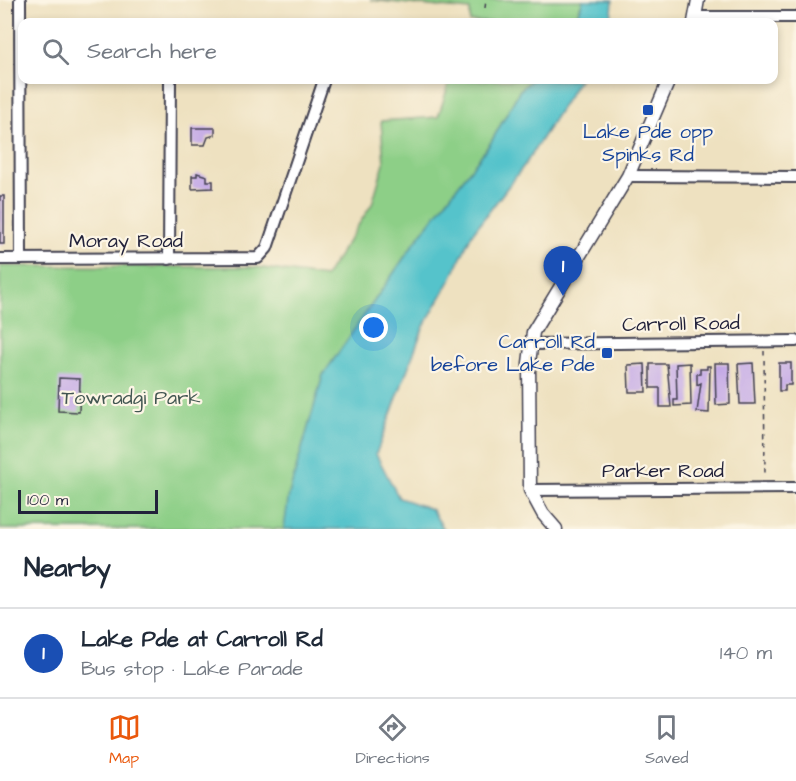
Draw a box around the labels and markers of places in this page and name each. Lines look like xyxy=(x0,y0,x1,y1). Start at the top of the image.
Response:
marker: Lake Pde opp Spinks Rd xyxy=(641,103,655,117)
place label: Lake Pde opp Spinks Rd xyxy=(583,118,713,169)
pin: 1 xyxy=(544,246,582,296)
place label: Carroll Rd before Lake Pde xyxy=(431,328,595,379)
marker: Carroll Rd before Lake Pde xyxy=(600,346,614,360)

